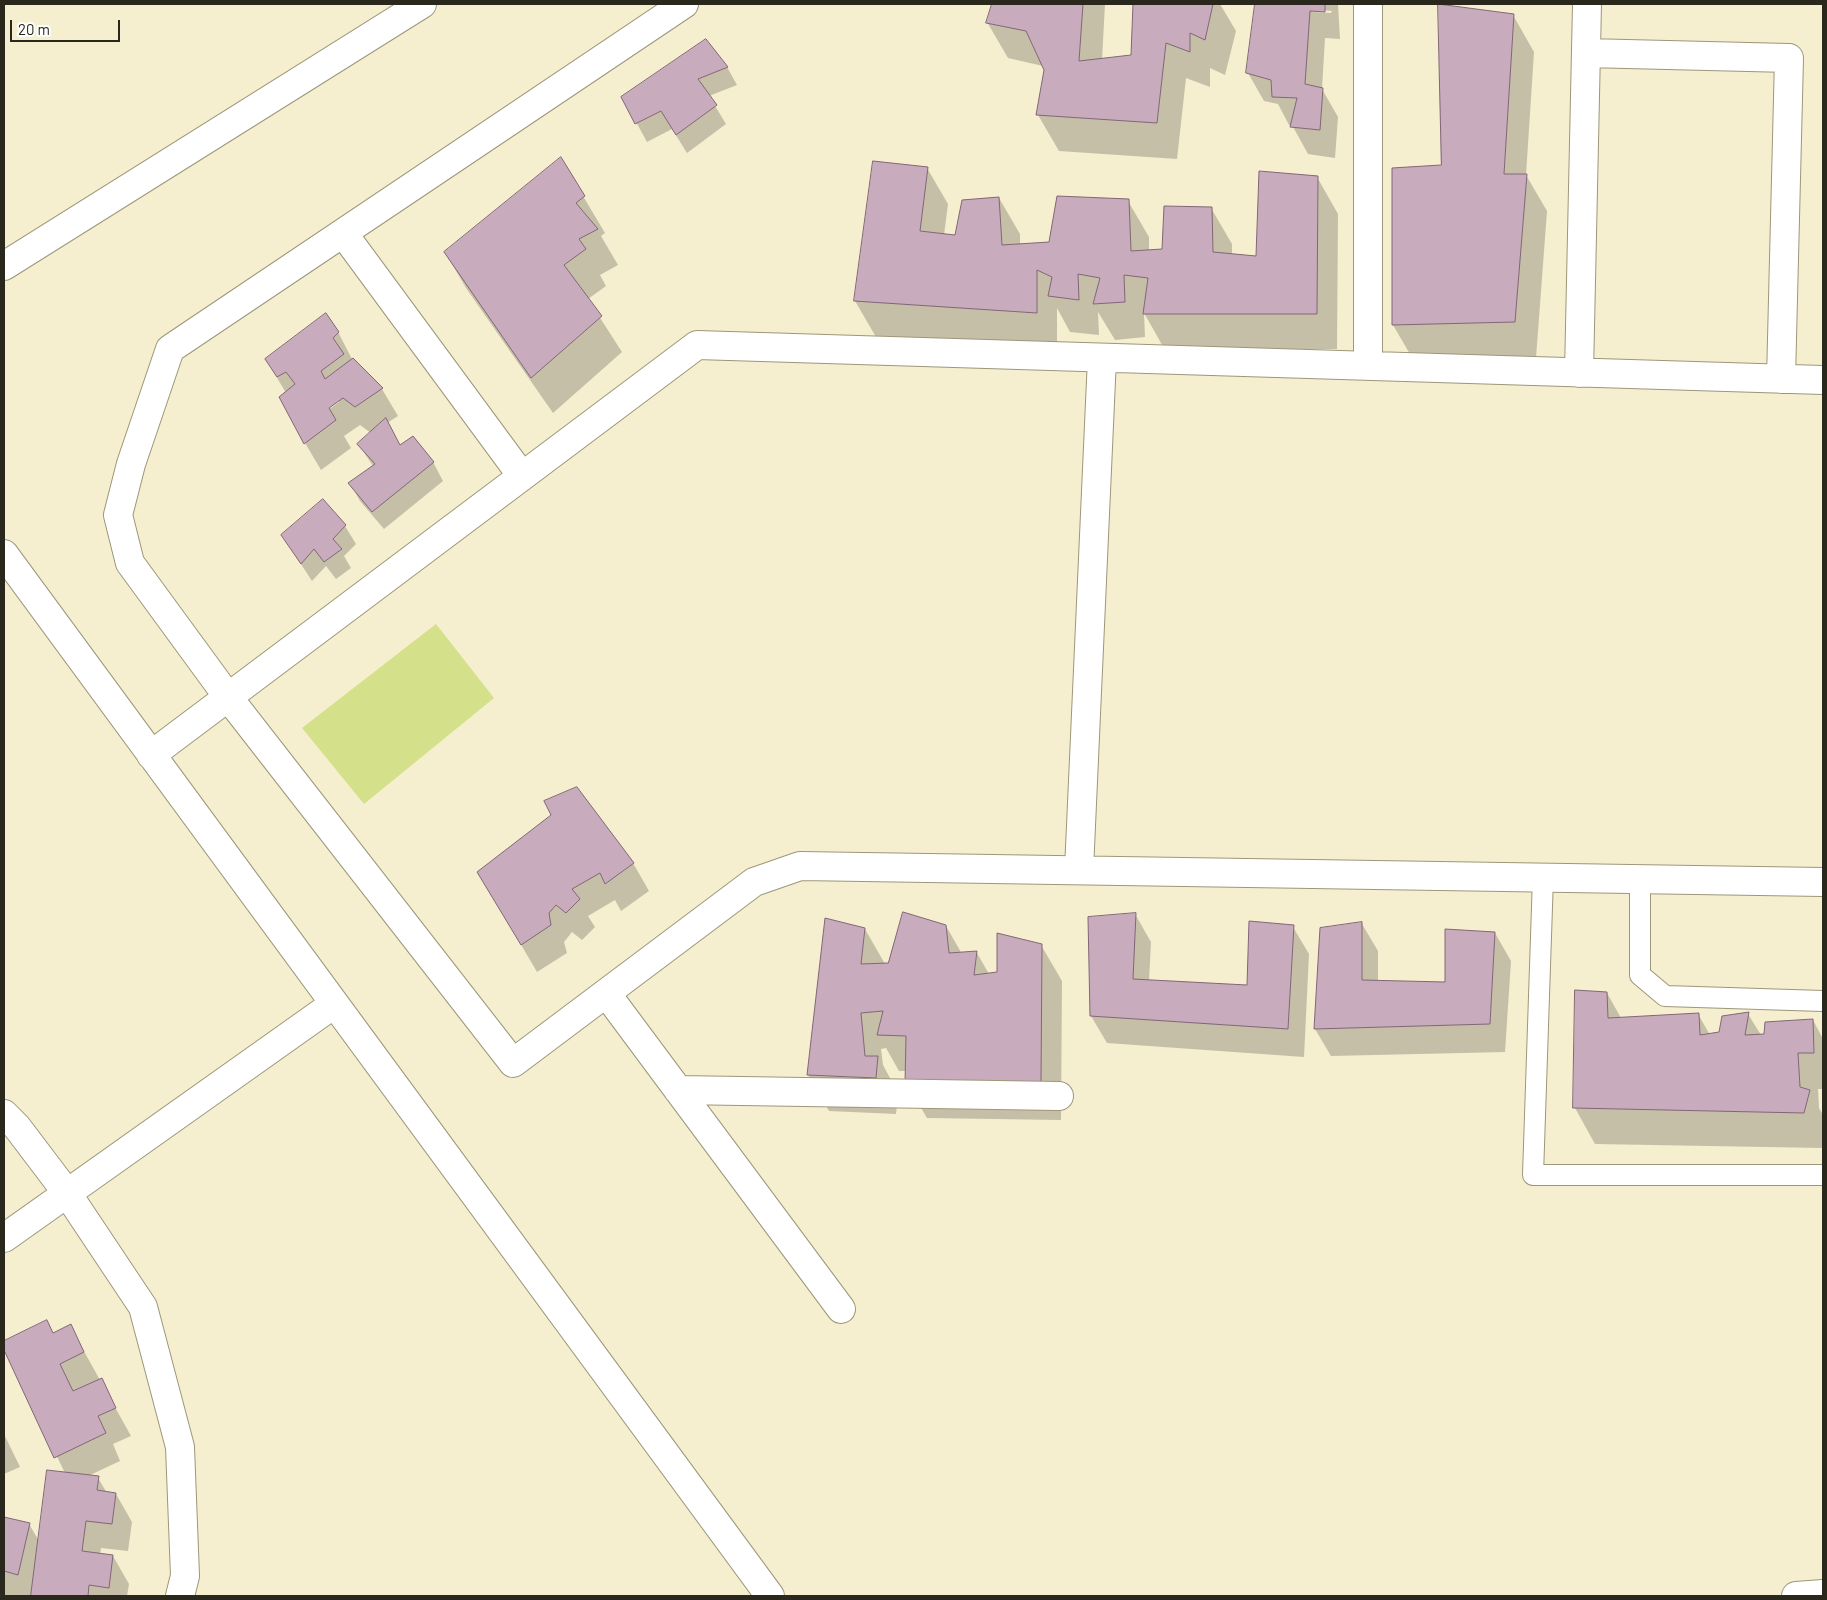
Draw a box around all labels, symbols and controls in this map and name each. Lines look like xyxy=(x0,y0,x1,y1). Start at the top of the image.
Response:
scale bar xyxy=(12,10,122,42)
text: 20 m xyxy=(18,20,50,38)

